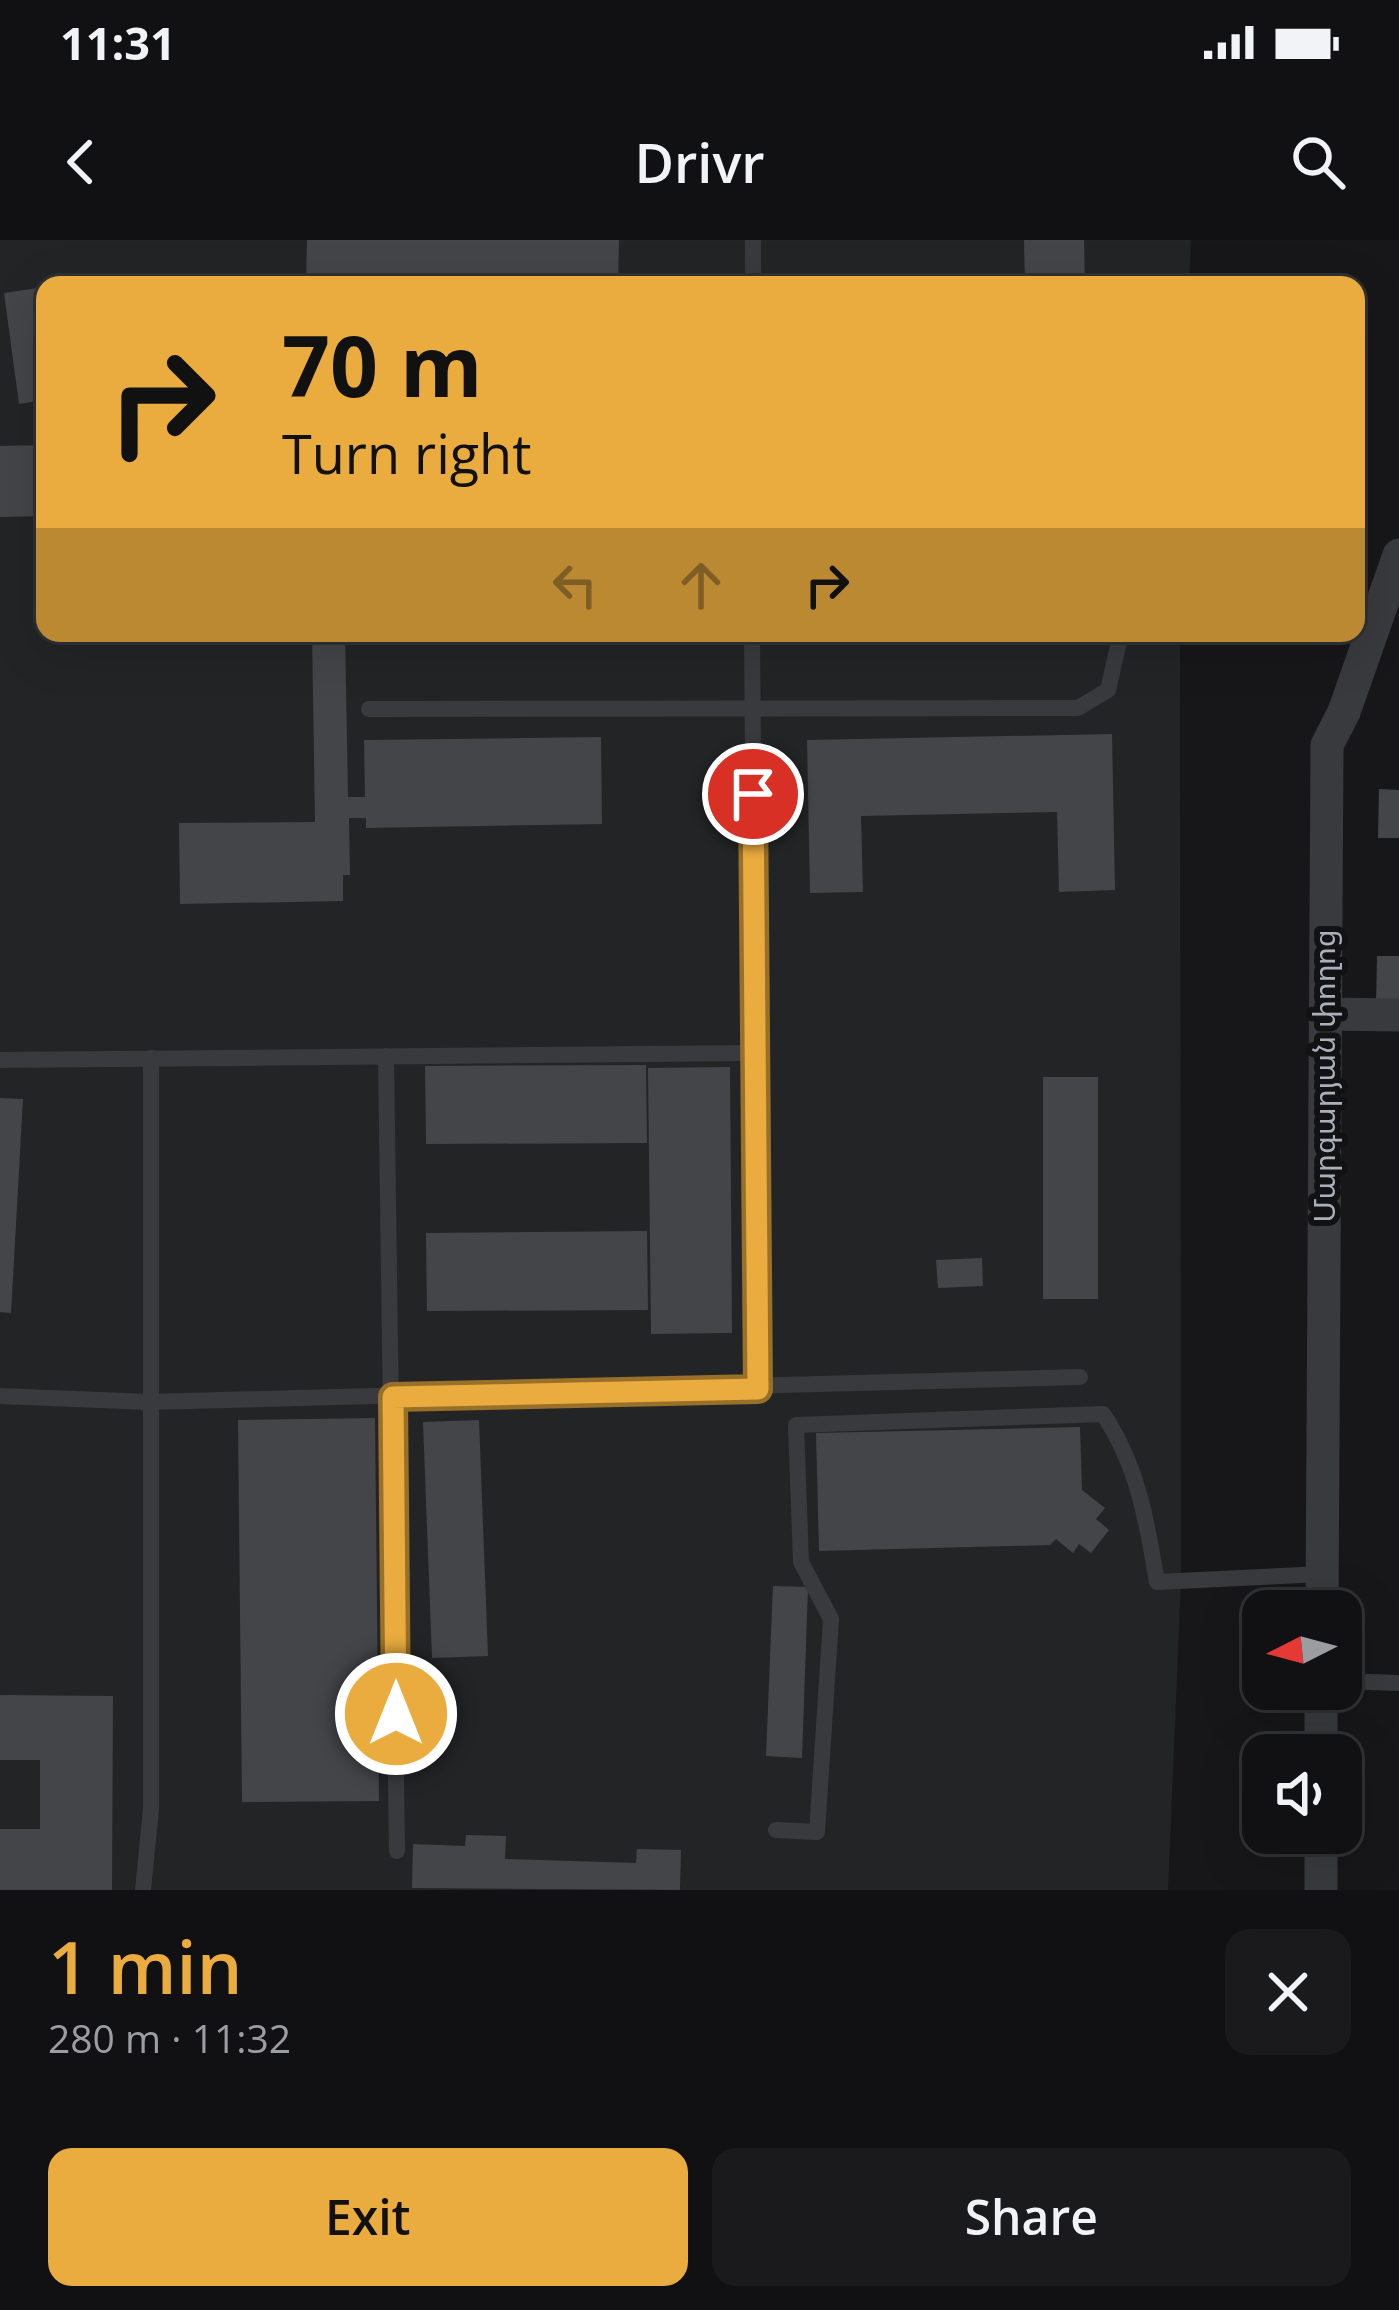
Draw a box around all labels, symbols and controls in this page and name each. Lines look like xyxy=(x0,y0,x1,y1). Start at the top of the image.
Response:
text: 11:31 xyxy=(60,12,176,73)
text: Drivr xyxy=(634,125,765,199)
icon: back xyxy=(48,129,114,195)
icon: search xyxy=(1285,129,1351,195)
text: 70 m xyxy=(282,307,482,422)
icon: right xyxy=(84,324,240,480)
text: Turn right xyxy=(282,416,531,490)
icon: left xyxy=(542,552,608,618)
icon: ahead xyxy=(668,552,734,618)
icon: right xyxy=(794,552,860,618)
pin xyxy=(702,743,804,845)
icon: arrive xyxy=(720,761,786,827)
street label: Մարգարյան փողոց xyxy=(1303,929,1344,1223)
north arrow xyxy=(1242,1590,1362,1710)
map controls xyxy=(1242,1590,1362,1854)
position arrow xyxy=(333,1651,459,1777)
button: sound xyxy=(1242,1734,1362,1854)
text: 1 min xyxy=(48,1917,242,2015)
button: close xyxy=(1225,1929,1351,2055)
text: 280 m · 11:32 xyxy=(48,2011,291,2064)
button: Exit xyxy=(48,2148,688,2286)
button: Share xyxy=(712,2148,1351,2286)

